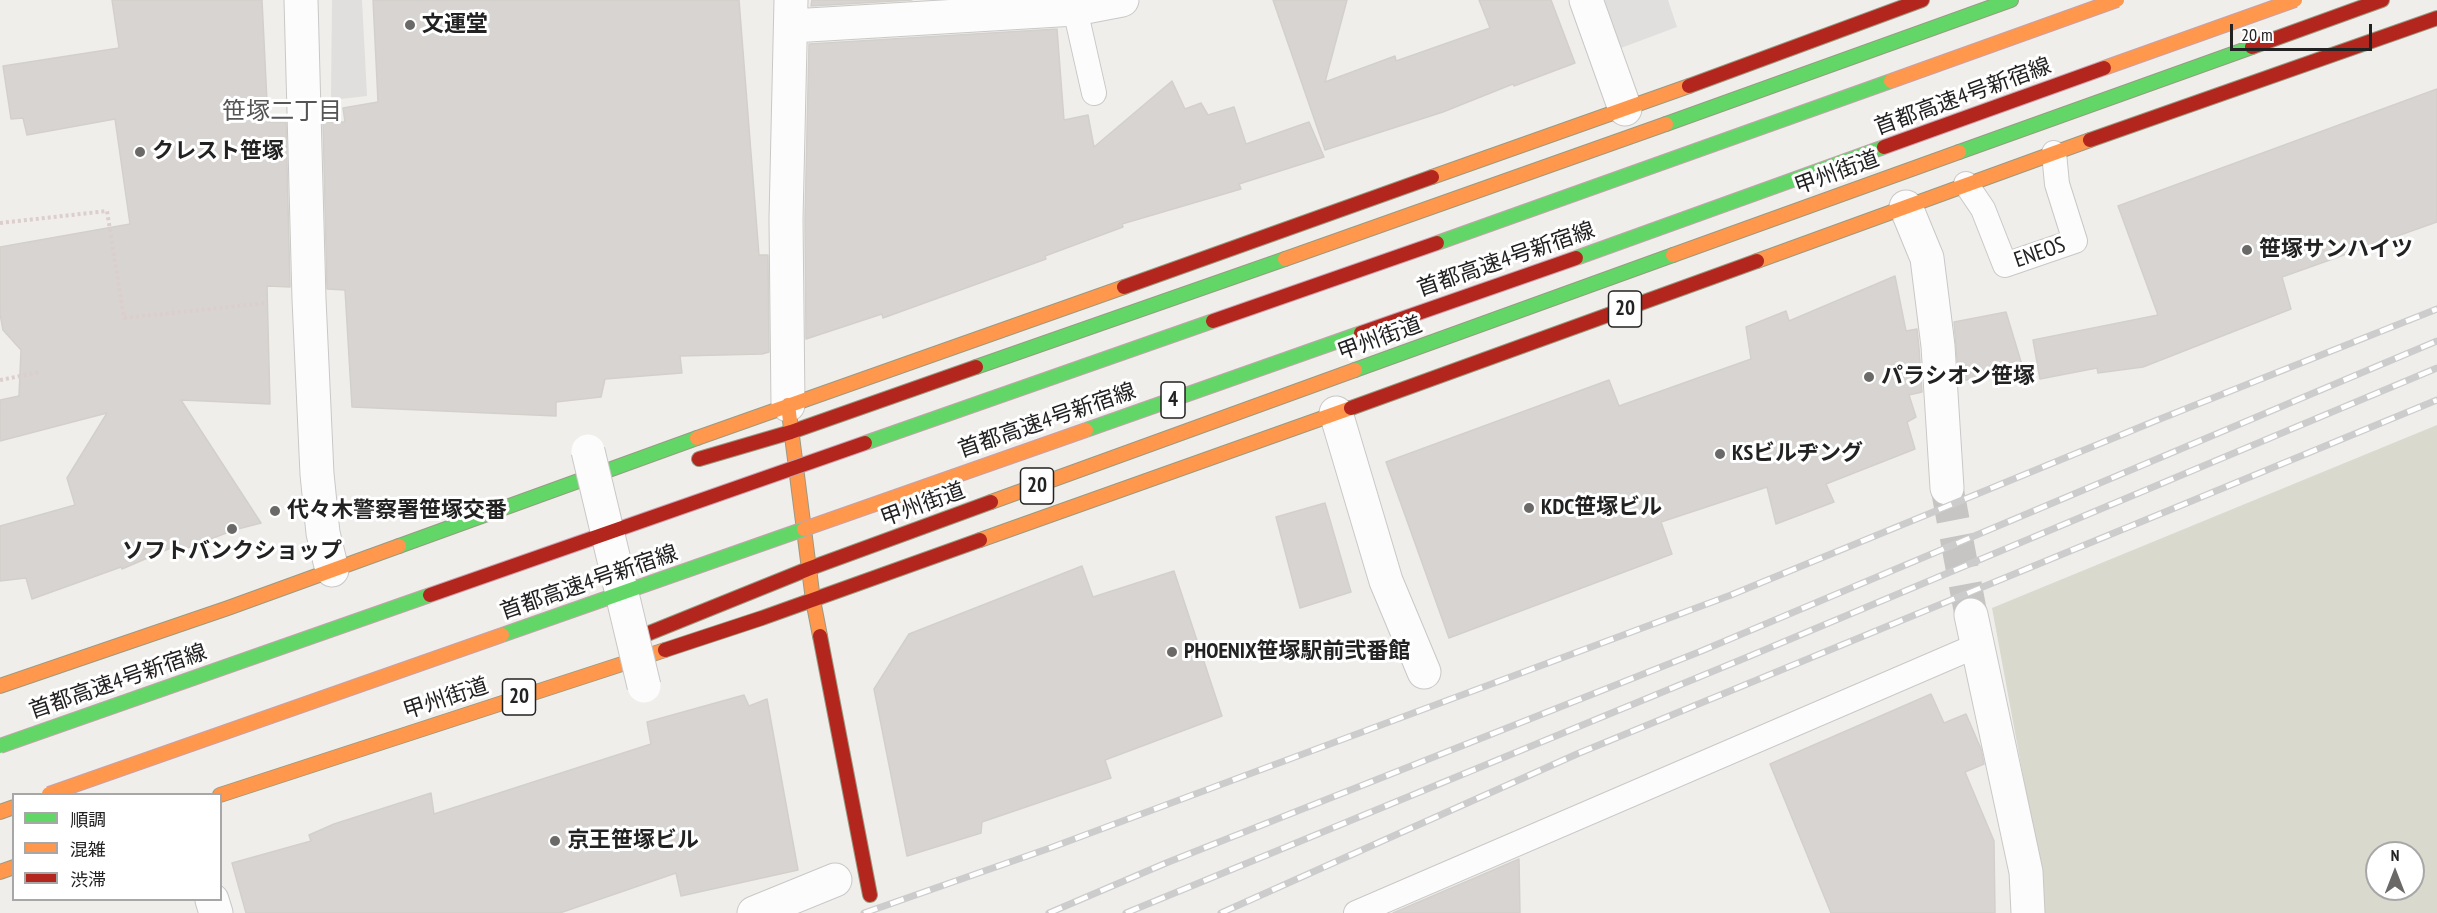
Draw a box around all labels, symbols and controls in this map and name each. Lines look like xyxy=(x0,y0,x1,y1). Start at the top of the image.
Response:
place label: 文運堂 xyxy=(422,12,488,38)
scale bar xyxy=(2233,12,2376,50)
marker: 文運堂 xyxy=(403,18,417,32)
text: 20 m xyxy=(2241,23,2273,46)
street label: 首都高速4号新宿線 xyxy=(1871,53,2055,141)
district label: 笹塚二丁目 xyxy=(222,98,342,126)
place label: クレスト笹塚 xyxy=(152,139,284,165)
marker: クレスト笹塚 xyxy=(133,145,147,159)
street label: 甲州街道 xyxy=(1791,146,1883,200)
street label: 首都高速4号新宿線 xyxy=(1414,217,1598,303)
street label: ENEOS xyxy=(2011,232,2069,274)
place label: 笹塚サンハイツ xyxy=(2259,237,2413,263)
marker: 笹塚サンハイツ xyxy=(2240,243,2254,257)
road number: 20 xyxy=(1608,291,1642,327)
street label: 甲州街道 xyxy=(1334,312,1426,366)
place label: パラシオン笹塚 xyxy=(1881,364,2035,390)
marker: パラシオン笹塚 xyxy=(1862,370,1876,384)
street label: 首都高速4号新宿線 xyxy=(955,378,1139,464)
road number: 4 xyxy=(1161,382,1185,418)
place label: KSビルヂング xyxy=(1732,441,1863,467)
marker: KSビルヂング xyxy=(1713,447,1727,461)
road number: 20 xyxy=(1020,468,1054,504)
street label: 甲州街道 xyxy=(877,478,969,532)
place label: KDC笹塚ビル xyxy=(1541,495,1662,521)
place label: 代々木警察署笹塚交番 xyxy=(287,498,507,524)
marker: KDC笹塚ビル xyxy=(1522,501,1536,515)
marker: 代々木警察署笹塚交番 xyxy=(268,504,282,518)
marker: ソフトバンクショップ xyxy=(225,522,239,536)
place label: ソフトバンクショップ xyxy=(122,539,342,565)
street label: 首都高速4号新宿線 xyxy=(497,540,681,626)
street label: 首都高速4号新宿線 xyxy=(26,639,210,725)
place label: PHOENIX笹塚駅前弐番館 xyxy=(1184,639,1411,665)
marker: PHOENIX笹塚駅前弐番館 xyxy=(1165,645,1179,659)
street label: 甲州街道 xyxy=(400,673,492,725)
road number: 20 xyxy=(502,679,536,715)
legend xyxy=(12,793,222,901)
text: 順調 xyxy=(70,808,106,831)
place label: 京王笹塚ビル xyxy=(567,828,699,854)
marker: 京王笹塚ビル xyxy=(548,834,562,848)
text: 混雑 xyxy=(70,838,106,861)
north arrow xyxy=(2365,841,2425,901)
text: N xyxy=(2391,845,2399,865)
text: 渋滞 xyxy=(70,868,106,891)

